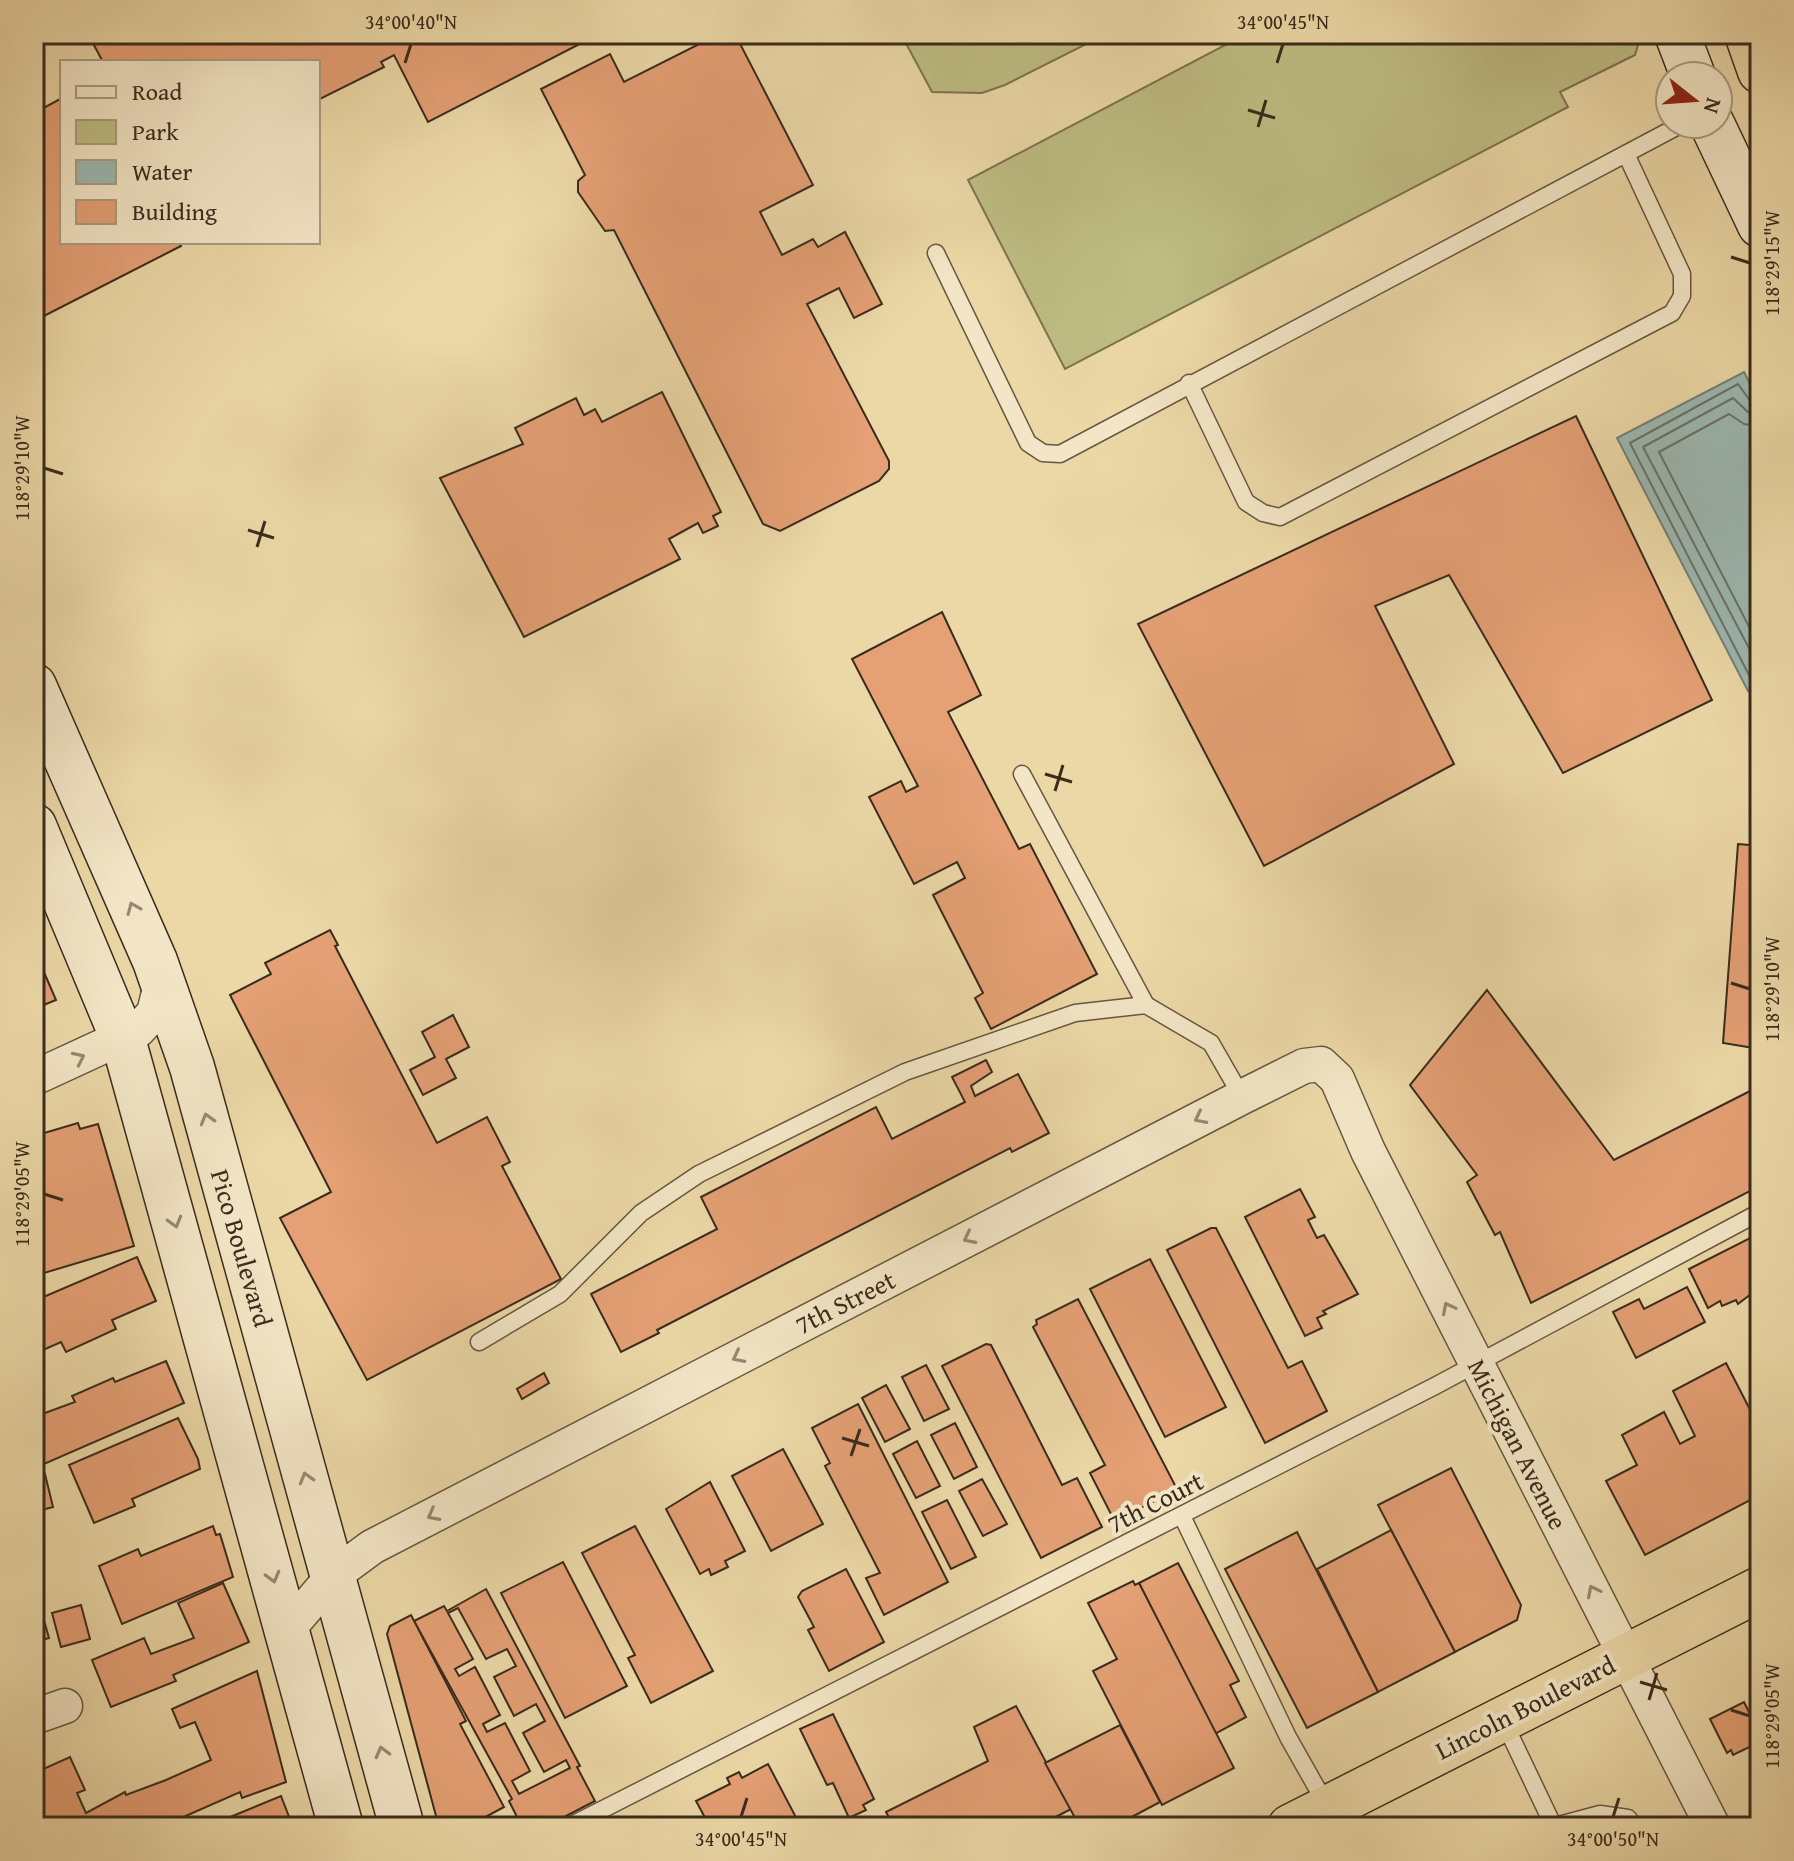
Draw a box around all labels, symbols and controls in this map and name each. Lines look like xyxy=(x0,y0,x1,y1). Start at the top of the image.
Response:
text: 34°00'40"N xyxy=(365,7,457,36)
text: 34°00'45"N xyxy=(1237,7,1329,36)
legend xyxy=(60,60,320,244)
north arrow xyxy=(1654,60,1734,140)
text: Road xyxy=(132,74,182,109)
text: N xyxy=(1696,94,1731,118)
text: Park xyxy=(132,114,179,149)
text: Water xyxy=(132,154,193,189)
text: Building xyxy=(132,194,217,229)
text: 118°29'15"W xyxy=(1757,210,1786,316)
text: 118°29'10"W xyxy=(7,415,36,521)
one-way arrow xyxy=(126,902,142,916)
text: 118°29'10"W xyxy=(1757,936,1786,1042)
one-way arrow xyxy=(70,1052,85,1068)
one-way arrow xyxy=(1194,1109,1208,1124)
one-way arrow xyxy=(199,1113,216,1127)
text: 118°29'05"W xyxy=(7,1141,36,1247)
street label: Pico Boulevard xyxy=(201,1165,283,1332)
one-way arrow xyxy=(166,1215,182,1229)
one-way arrow xyxy=(963,1228,977,1243)
street label: 7th Street xyxy=(788,1260,902,1344)
one-way arrow xyxy=(1442,1301,1457,1316)
one-way arrow xyxy=(732,1348,747,1363)
street label: Michigan Avenue xyxy=(1458,1352,1578,1536)
street label: 7th Court xyxy=(1100,1461,1210,1543)
one-way arrow xyxy=(299,1471,316,1485)
one-way arrow xyxy=(427,1506,441,1521)
one-way arrow xyxy=(264,1570,280,1584)
one-way arrow xyxy=(1588,1584,1603,1599)
street label: Lincoln Boulevard xyxy=(1428,1645,1622,1769)
text: 118°29'05"W xyxy=(1757,1663,1786,1769)
one-way arrow xyxy=(374,1745,391,1759)
text: 34°00'45"N xyxy=(695,1824,787,1853)
text: 34°00'50"N xyxy=(1567,1824,1659,1853)

